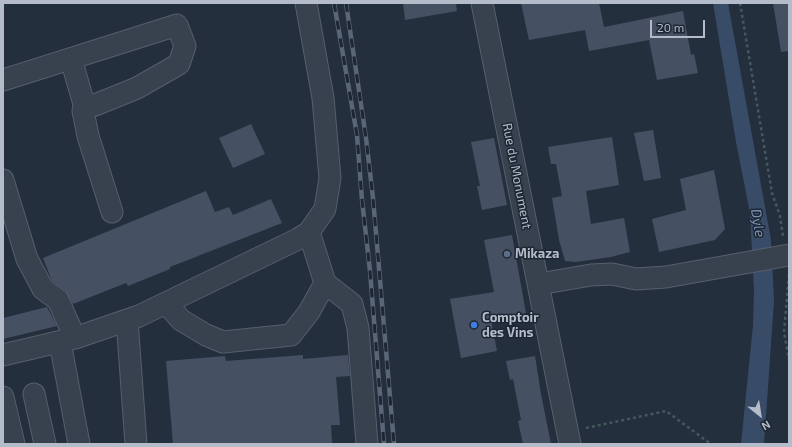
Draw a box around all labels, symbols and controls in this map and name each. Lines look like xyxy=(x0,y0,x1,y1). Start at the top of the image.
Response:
scale bar xyxy=(652,12,707,38)
text: 20 m xyxy=(657,20,684,34)
street label: Rue du Monument xyxy=(499,122,535,230)
water label: Dyle xyxy=(747,208,769,238)
place label: Mikaza xyxy=(515,246,559,262)
marker: Mikaza xyxy=(502,249,512,259)
place label: Comptoir des Vins xyxy=(482,310,539,341)
marker: Comptoir des Vins xyxy=(469,320,479,330)
north arrow xyxy=(740,395,780,435)
text: N xyxy=(760,418,773,433)

